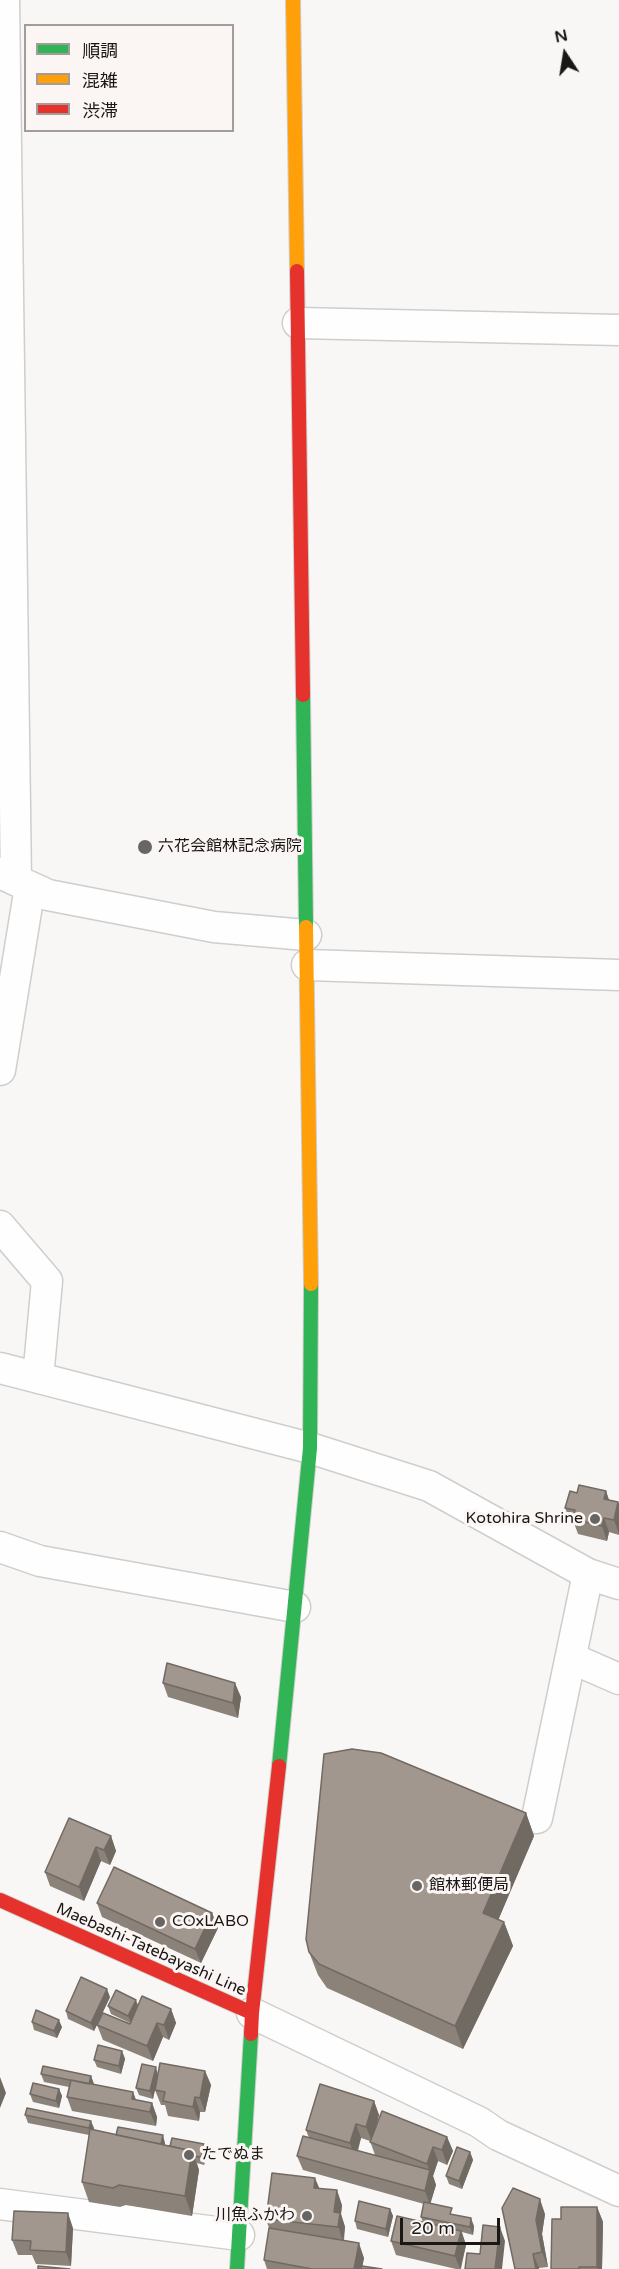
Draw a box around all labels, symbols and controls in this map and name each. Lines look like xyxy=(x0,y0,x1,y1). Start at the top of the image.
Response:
legend xyxy=(24,24,234,132)
north arrow xyxy=(535,24,595,84)
text: N xyxy=(553,25,570,48)
text: 順調 xyxy=(82,40,118,62)
text: 混雑 xyxy=(82,70,118,92)
text: 渋滞 xyxy=(82,100,118,122)
place label: 六花会館林記念病院 xyxy=(158,837,302,857)
marker: 六花会館林記念病院 xyxy=(136,838,154,856)
place label: Kotohira Shrine xyxy=(465,1509,583,1529)
marker: Kotohira Shrine xyxy=(588,1512,602,1526)
place label: 館林郵便局 xyxy=(429,1876,509,1896)
marker: 館林郵便局 xyxy=(410,1879,424,1893)
street label: Maebashi-Tatebayashi Line xyxy=(53,1899,249,2001)
place label: COxLABO xyxy=(172,1912,249,1932)
marker: COxLABO xyxy=(153,1915,167,1929)
place label: たでぬま xyxy=(201,2145,265,2165)
marker: たでぬま xyxy=(182,2148,196,2162)
place label: 川魚ふかわ xyxy=(215,2206,295,2226)
scale bar xyxy=(403,2206,504,2244)
marker: 川魚ふかわ xyxy=(300,2209,314,2223)
text: 20 m xyxy=(411,2217,455,2239)

